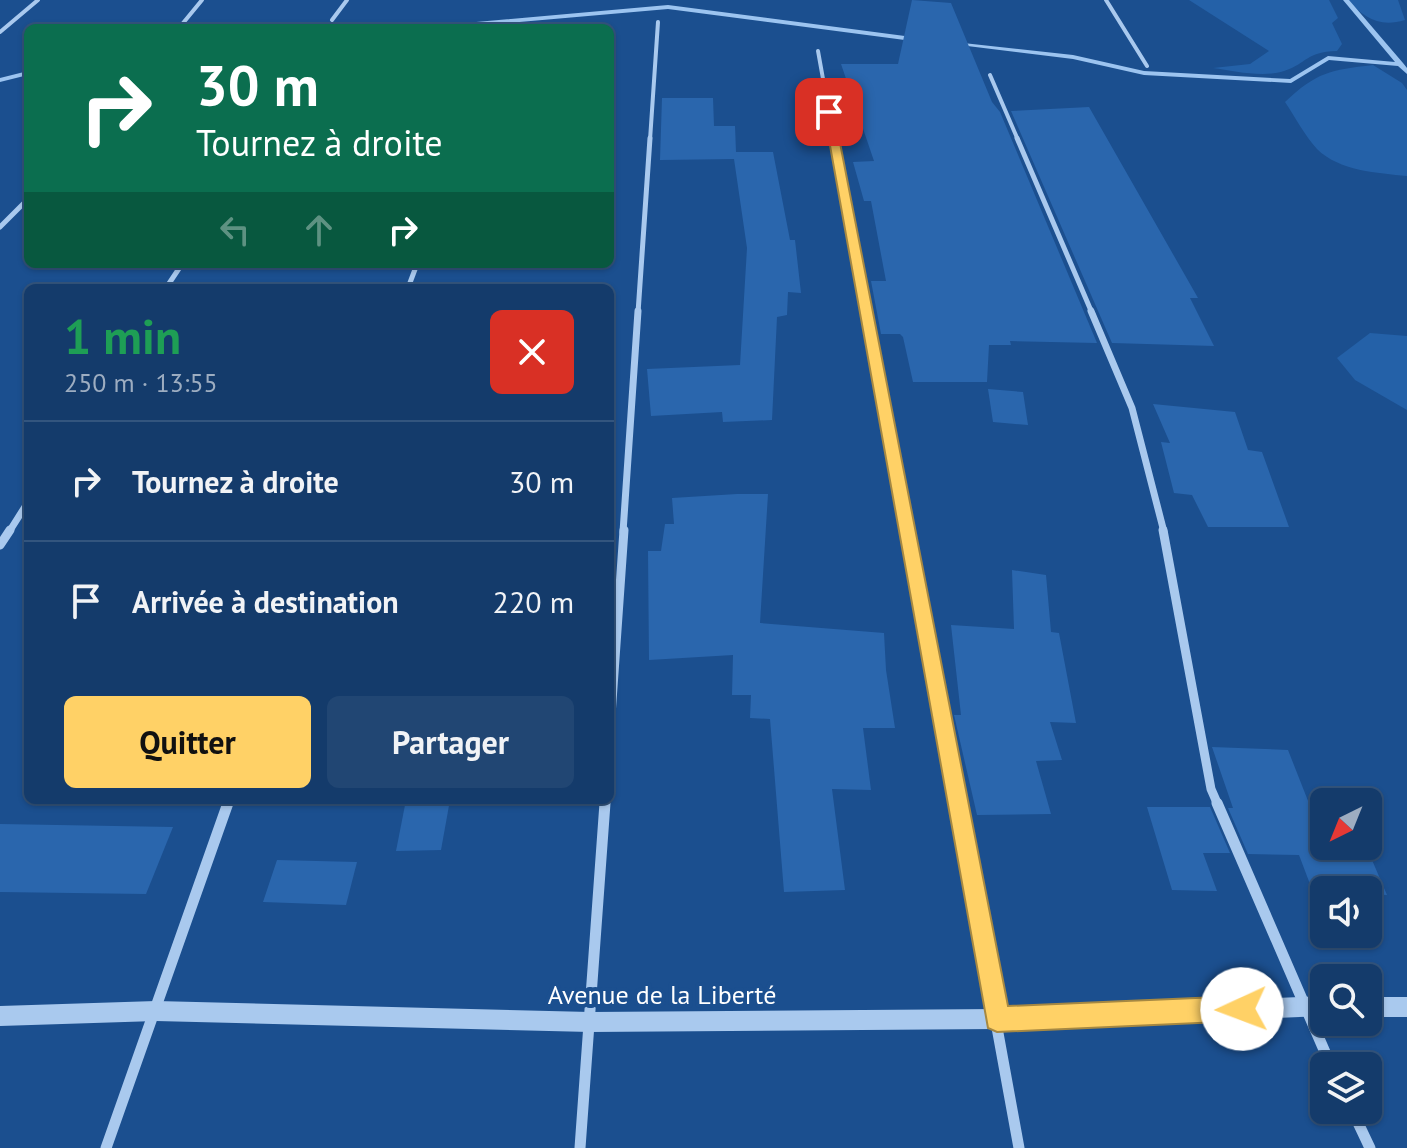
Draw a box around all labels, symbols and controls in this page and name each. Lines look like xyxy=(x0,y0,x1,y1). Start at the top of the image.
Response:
text: 30 m xyxy=(196,49,319,121)
icon: right xyxy=(64,56,168,160)
pin xyxy=(795,78,863,146)
icon: arrive xyxy=(807,90,851,134)
text: Tournez à droite xyxy=(196,119,443,166)
icon: left xyxy=(213,208,257,252)
icon: ahead xyxy=(297,208,341,252)
icon: right xyxy=(381,208,425,252)
text: 1 min xyxy=(64,305,181,367)
button: close xyxy=(490,310,574,394)
text: 250 m · 13:55 xyxy=(64,366,218,399)
icon: right xyxy=(64,459,108,503)
text: Tournez à droite xyxy=(132,462,339,501)
text: 30 m xyxy=(509,462,574,501)
icon: arrive xyxy=(64,579,108,623)
text: Arrivée à destination xyxy=(132,582,399,621)
text: 220 m xyxy=(493,582,574,621)
button: Quitter xyxy=(64,696,311,788)
button: Partager xyxy=(327,696,574,788)
north arrow xyxy=(1310,788,1382,860)
map controls xyxy=(1310,788,1382,1124)
button: sound xyxy=(1310,876,1382,948)
button: search xyxy=(1310,964,1382,1036)
position arrow xyxy=(1200,967,1284,1051)
street label: Avenue de la Liberté xyxy=(548,978,776,1011)
button: layers xyxy=(1310,1052,1382,1124)

